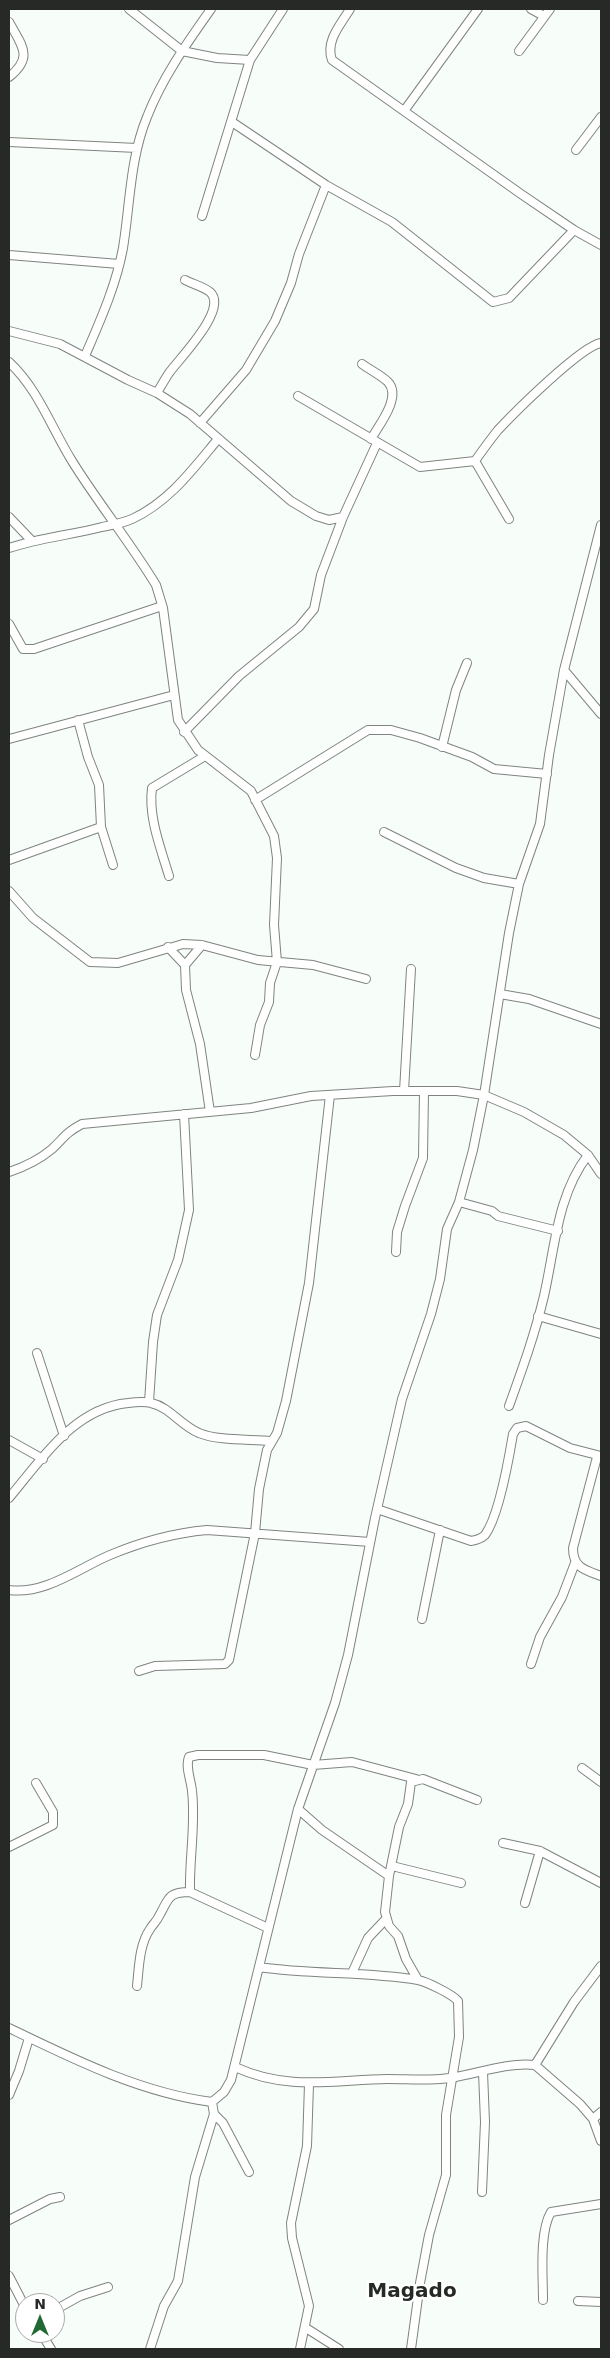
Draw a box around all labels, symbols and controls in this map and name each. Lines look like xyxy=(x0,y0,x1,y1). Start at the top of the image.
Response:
district label: Magado xyxy=(367,2280,457,2304)
north arrow xyxy=(15,2293,65,2343)
text: N xyxy=(34,2296,46,2312)

